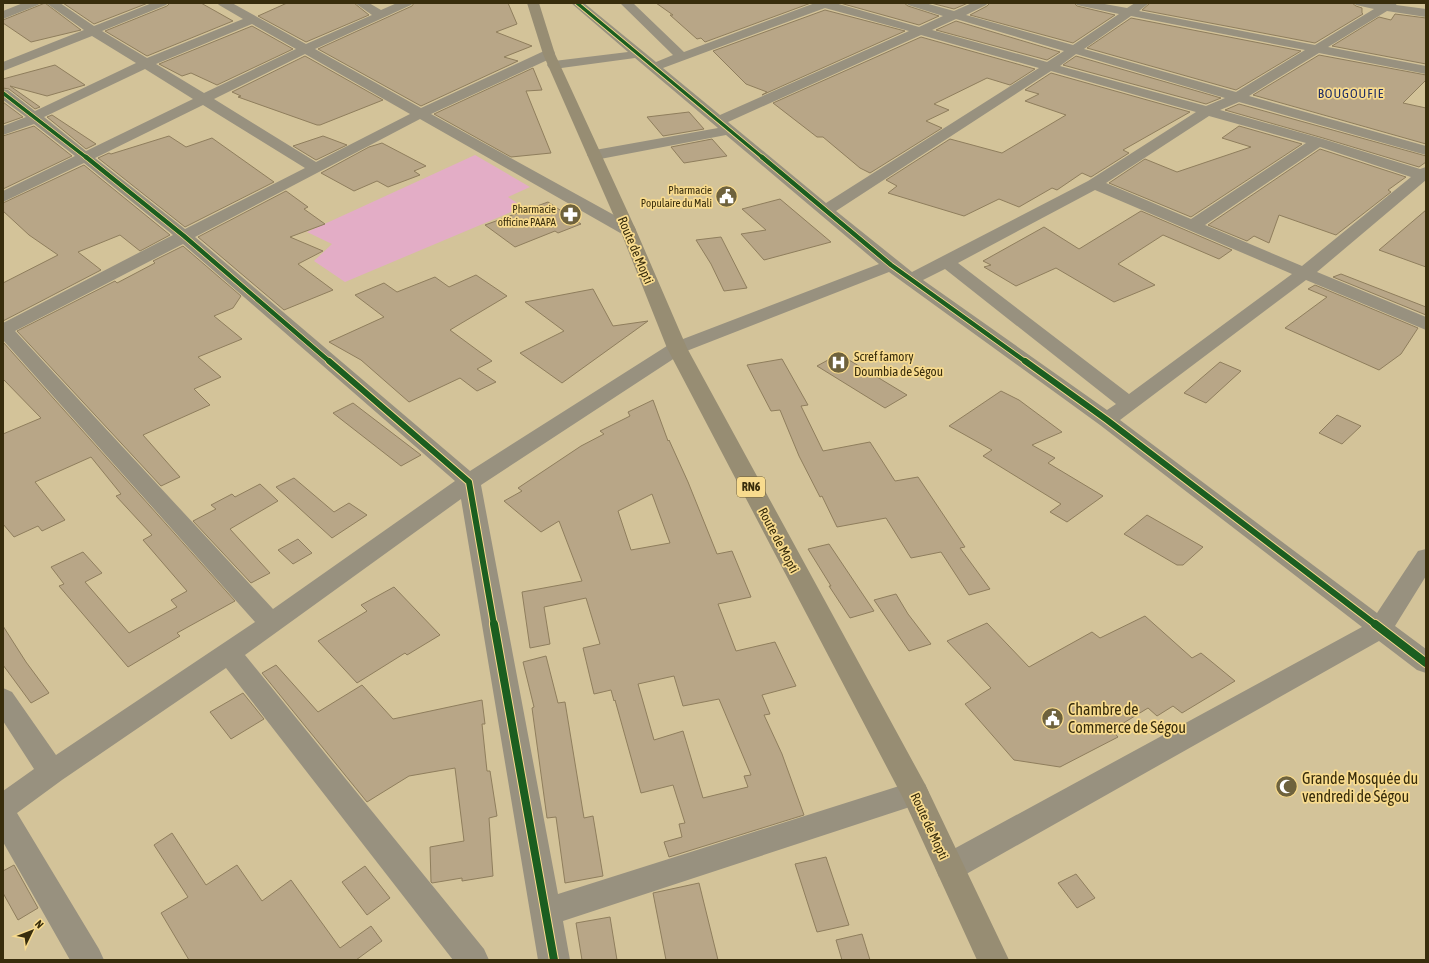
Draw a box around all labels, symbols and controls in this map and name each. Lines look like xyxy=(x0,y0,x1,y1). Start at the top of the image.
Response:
district label: BOUGOUFIE xyxy=(1318,86,1384,101)
public building icon: Pharmacie Populaire du Mali xyxy=(714,183,740,209)
place label: Pharmacie Populaire du Mali xyxy=(641,184,712,209)
pharmacy icon: Pharmacie officine PAAPA xyxy=(558,202,584,228)
place label: Pharmacie officine PAAPA xyxy=(498,203,557,228)
street label: Route de Mopti xyxy=(615,214,656,286)
place label: Scref famory Doumbia de Ségou xyxy=(854,349,943,379)
hospital icon: Scref famory Doumbia de Ségou xyxy=(826,350,852,376)
road number: RN6 xyxy=(737,477,765,497)
street label: Route de Mopti xyxy=(755,505,802,575)
place label: Chambre de Commerce de Ségou xyxy=(1068,700,1186,737)
public building icon: Chambre de Commerce de Ségou xyxy=(1039,705,1065,731)
place label: Grande Mosquée du vendredi de Ségou xyxy=(1302,769,1418,806)
mosque icon: Grande Mosquée du vendredi de Ségou xyxy=(1273,774,1299,800)
street label: Route de Mopti xyxy=(908,791,952,862)
north arrow xyxy=(12,911,52,951)
text: N xyxy=(33,918,46,931)

